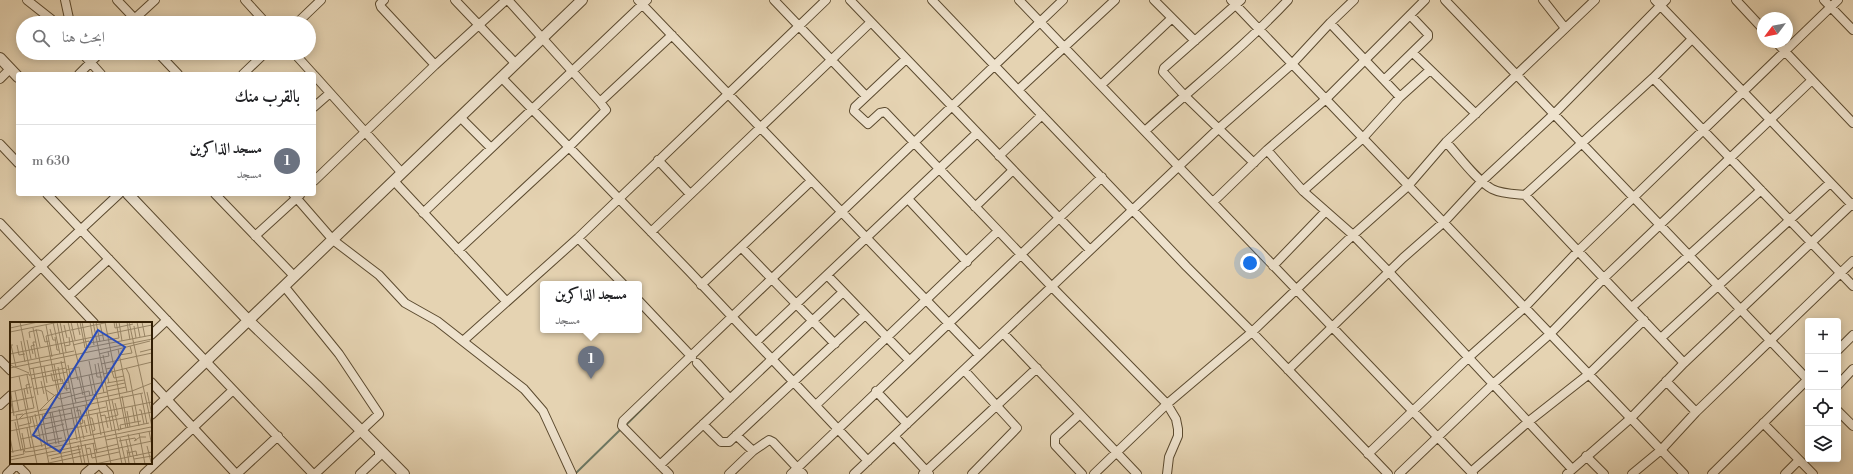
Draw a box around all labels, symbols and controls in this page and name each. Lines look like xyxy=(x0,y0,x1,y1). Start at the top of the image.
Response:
north arrow xyxy=(1757,12,1793,48)
search box xyxy=(16,16,316,60)
icon: search xyxy=(30,27,52,49)
text: ابحث هنا xyxy=(62,28,105,47)
text: بالقرب منك xyxy=(234,86,300,108)
text: مسجد الذاكرين xyxy=(190,139,262,158)
text: 630 m xyxy=(32,153,70,169)
text: 1 xyxy=(284,153,290,169)
text: مسجد xyxy=(236,166,262,182)
your location xyxy=(1240,253,1260,273)
popup xyxy=(540,281,642,333)
text: مسجد الذاكرين xyxy=(555,285,627,304)
text: مسجد xyxy=(555,312,580,328)
map controls xyxy=(1805,318,1841,462)
button: + xyxy=(1805,318,1841,354)
inset map xyxy=(10,322,152,464)
pin: 1 xyxy=(578,346,604,379)
button: − xyxy=(1805,354,1841,390)
button: locate xyxy=(1805,390,1841,426)
button: layers xyxy=(1805,426,1841,462)

